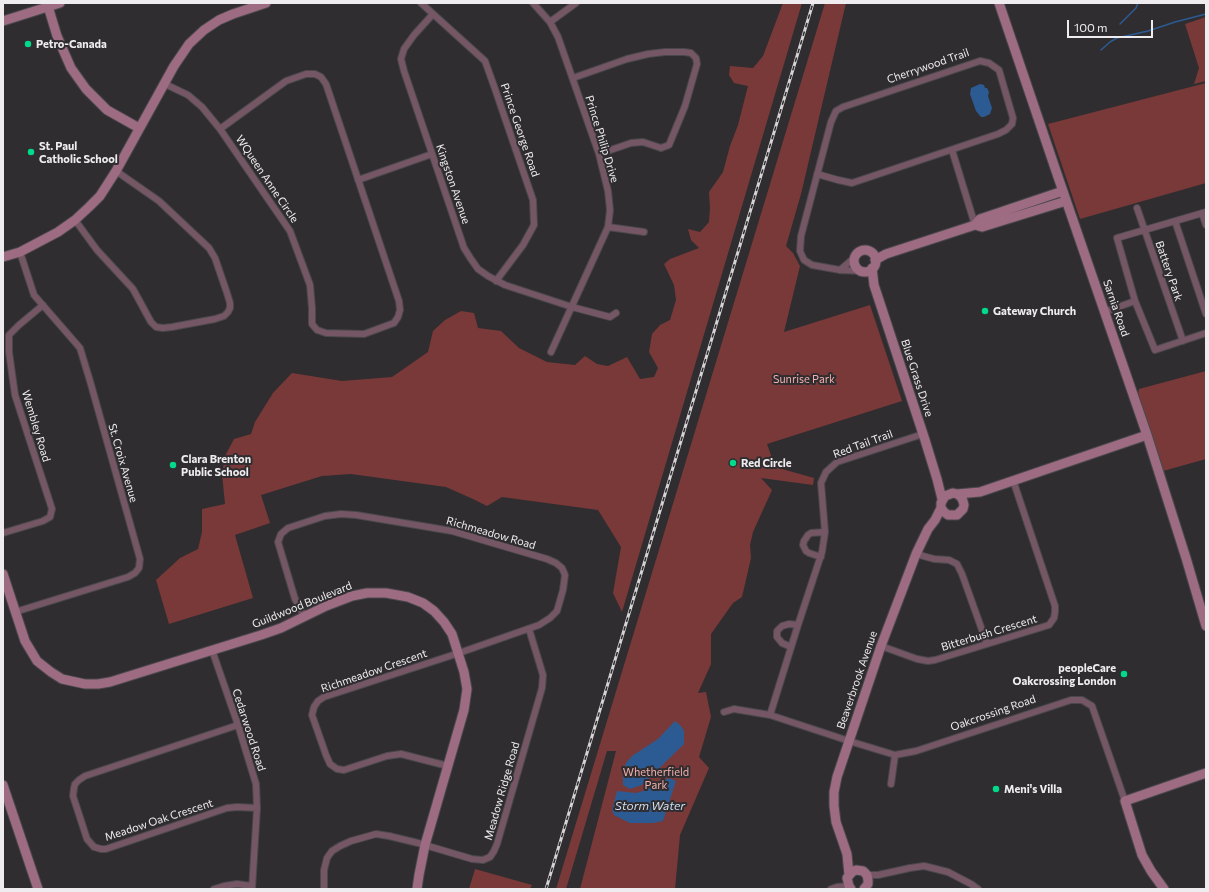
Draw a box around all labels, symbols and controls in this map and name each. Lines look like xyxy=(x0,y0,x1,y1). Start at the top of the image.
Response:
scale bar xyxy=(1069,12,1155,38)
text: 100 m xyxy=(1074,20,1108,34)
place label: Petro-Canada xyxy=(36,37,107,51)
marker: Petro-Canada xyxy=(23,39,33,49)
street label: Cherrywood Trail xyxy=(885,46,971,86)
street label: Prince George Road xyxy=(498,81,542,179)
street label: Prince Philip Drive xyxy=(582,94,622,184)
street label: WQueen Anne Circle xyxy=(233,133,301,225)
place label: St. Paul Catholic School xyxy=(39,139,118,165)
street label: Kingston Avenue xyxy=(433,142,473,226)
marker: St. Paul Catholic School xyxy=(26,147,36,157)
street label: Battery Park xyxy=(1153,239,1185,303)
street label: Sarnia Road xyxy=(1100,278,1132,338)
place label: Gateway Church xyxy=(993,304,1076,318)
marker: Gateway Church xyxy=(980,306,990,316)
street label: Blue Grass Drive xyxy=(898,338,936,418)
park label: Sunrise Park xyxy=(773,372,835,386)
street label: Wembley Road xyxy=(19,389,53,463)
street label: St. Croix Avenue xyxy=(105,422,141,504)
street label: Red Tail Trail xyxy=(831,427,895,461)
place label: Clara Brenton Public School xyxy=(181,452,251,478)
place label: Red Circle xyxy=(741,456,792,470)
marker: Red Circle xyxy=(728,458,738,468)
marker: Clara Brenton Public School xyxy=(168,460,178,470)
street label: Richmeadow Road xyxy=(445,514,537,552)
street label: Guildwood Boulevard xyxy=(250,579,354,631)
street label: Bitterbush Crescent xyxy=(939,612,1039,654)
street label: Beaverbrook Avenue xyxy=(834,629,880,731)
street label: Richmeadow Crescent xyxy=(319,647,429,695)
place label: peopleCare Oakcrossing London xyxy=(1013,661,1116,687)
marker: peopleCare Oakcrossing London xyxy=(1119,669,1129,679)
street label: Cedarwood Road xyxy=(229,687,269,773)
street label: Oakcrossing Road xyxy=(949,692,1037,734)
street label: Meadow Ridge Road xyxy=(482,740,522,842)
park label: Whetherfield Park xyxy=(623,765,689,791)
place label: Meni's Villa xyxy=(1004,782,1062,796)
marker: Meni's Villa xyxy=(991,784,1001,794)
street label: Meadow Oak Crescent xyxy=(103,796,215,844)
water label: Storm Water xyxy=(615,799,685,813)

